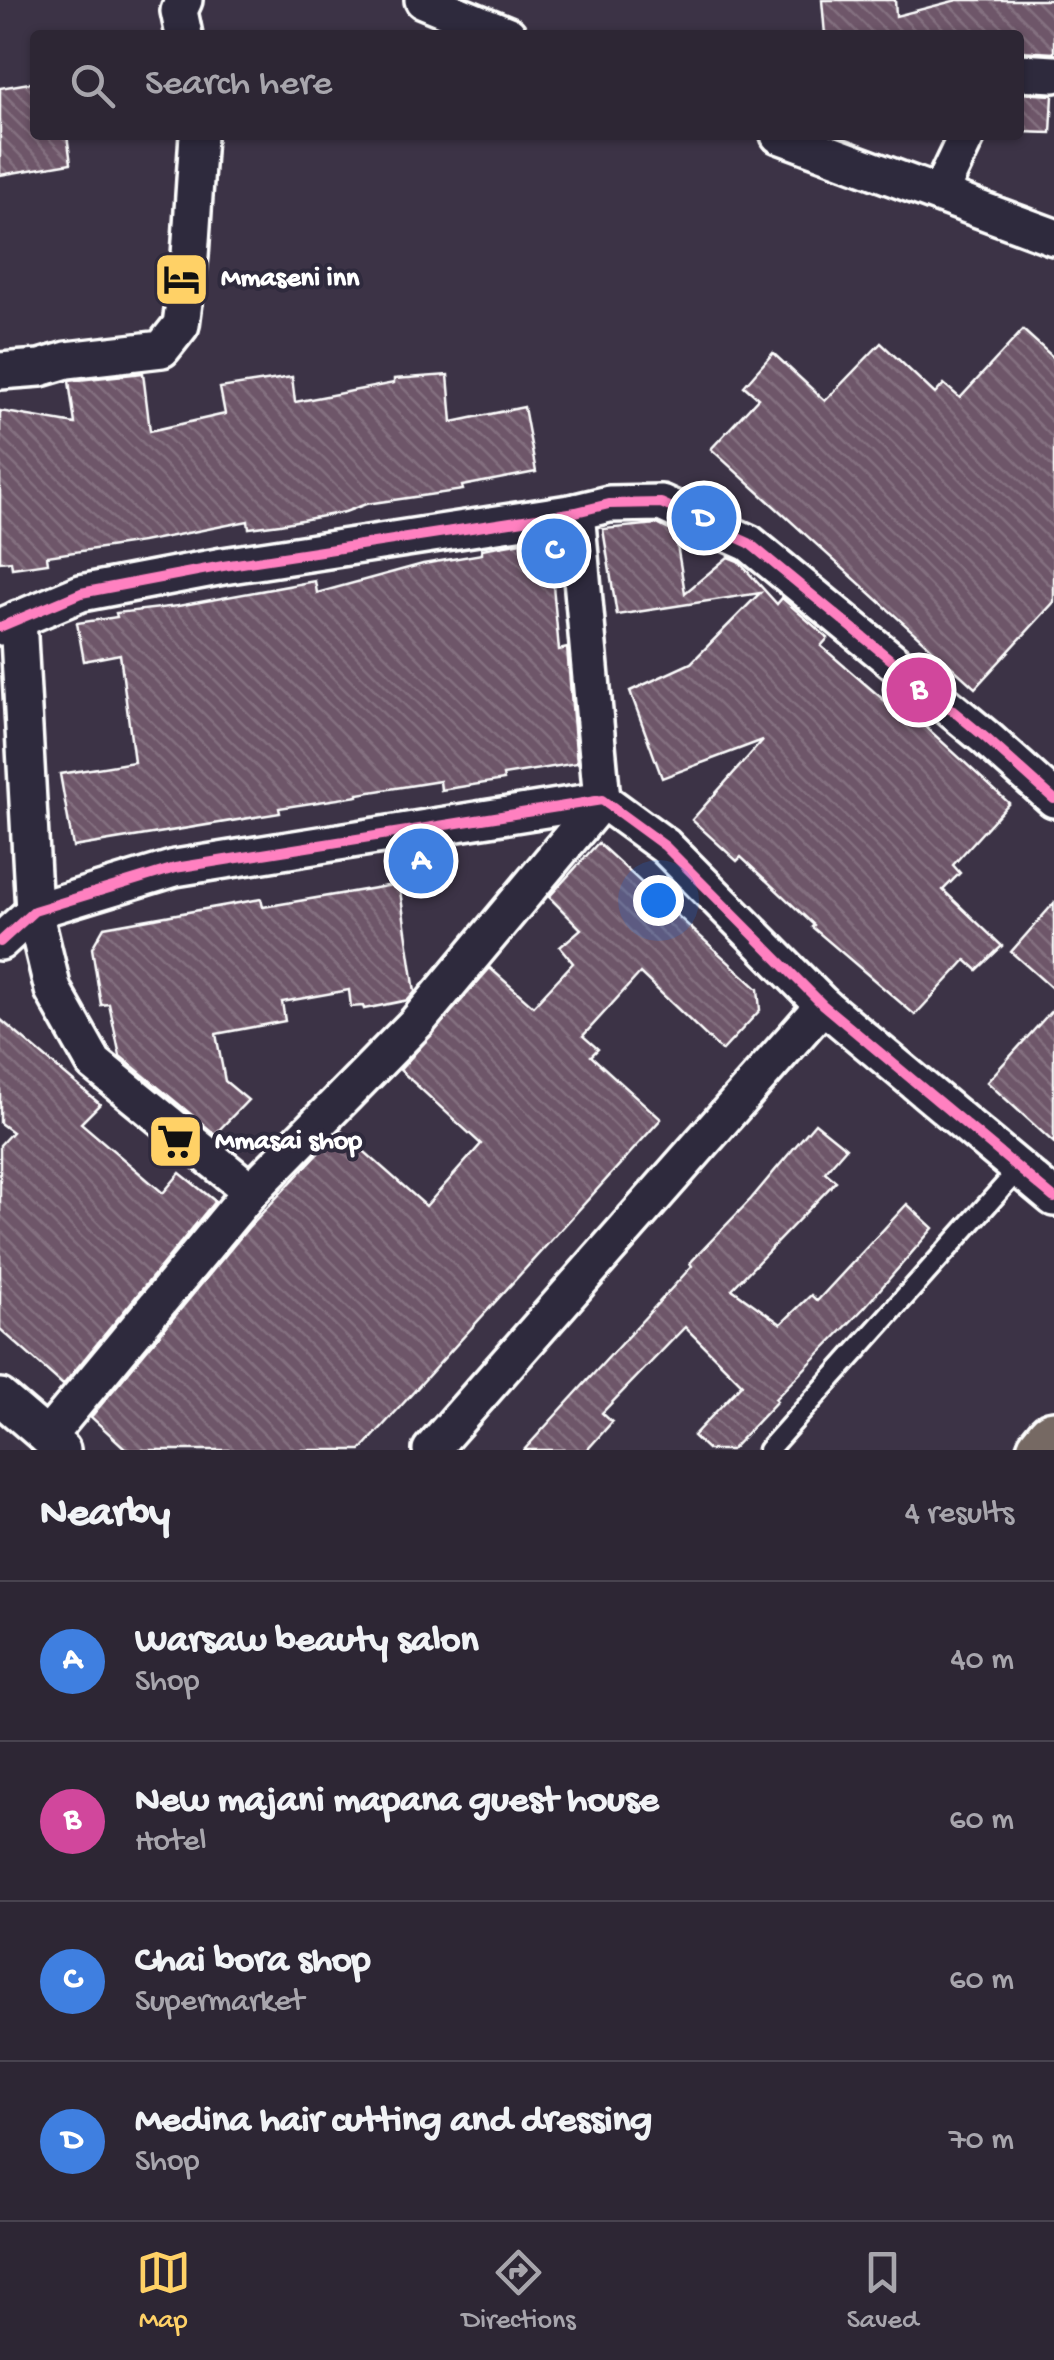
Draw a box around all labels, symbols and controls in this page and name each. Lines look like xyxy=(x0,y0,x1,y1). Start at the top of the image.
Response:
search box xyxy=(30,30,1024,140)
icon: search xyxy=(65,58,120,113)
text: Search here xyxy=(145,63,332,107)
hotel icon: Mmaseni inn xyxy=(152,249,212,309)
place label: Mmaseni inn xyxy=(221,263,360,296)
pin: D xyxy=(672,480,736,556)
pin: C xyxy=(522,514,586,588)
pin: B xyxy=(886,652,952,728)
pin: A xyxy=(388,824,454,898)
your location xyxy=(633,875,684,926)
supermarket icon: Mmasai shop xyxy=(146,1112,206,1172)
place label: Mmasai shop xyxy=(215,1126,362,1159)
text: Nearby xyxy=(40,1491,170,1540)
text: 4 results xyxy=(905,1496,1014,1534)
text: Warsaw beauty salon xyxy=(135,1620,478,1664)
text: A xyxy=(63,1642,82,1680)
text: 40 m xyxy=(950,1642,1014,1680)
text: Shop xyxy=(135,1664,199,1702)
text: New majani mapana guest house xyxy=(135,1780,659,1824)
text: B xyxy=(64,1802,81,1840)
text: 60 m xyxy=(949,1802,1014,1840)
text: Hotel xyxy=(135,1824,207,1862)
text: Chai bora shop xyxy=(135,1940,371,1984)
text: C xyxy=(64,1962,81,2000)
text: 60 m xyxy=(949,1962,1014,2000)
text: Supermarket xyxy=(135,1984,304,2022)
text: Medina hair cutting and dressing xyxy=(135,2100,652,2144)
text: D xyxy=(62,2122,83,2160)
text: 70 m xyxy=(949,2122,1014,2160)
text: Shop xyxy=(135,2144,199,2182)
tab: Map xyxy=(136,2245,191,2338)
tab: Directions xyxy=(462,2245,576,2338)
tab: Saved xyxy=(847,2245,918,2338)

